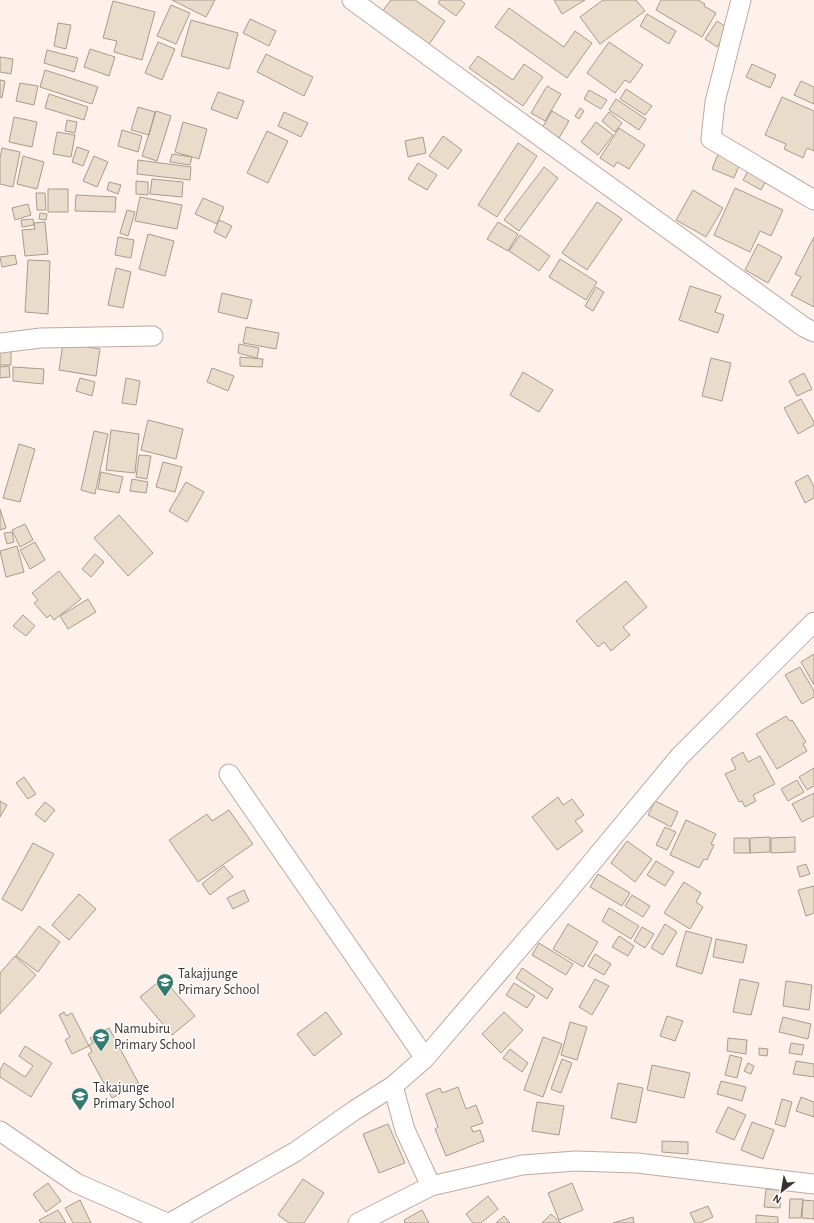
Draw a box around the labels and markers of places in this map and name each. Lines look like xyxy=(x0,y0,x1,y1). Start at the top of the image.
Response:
place label: Takajjunge Primary School xyxy=(178,967,260,997)
school or university icon: Takajjunge Primary School xyxy=(155,972,175,997)
place label: Namubiru Primary School xyxy=(114,1022,196,1052)
school or university icon: Namubiru Primary School xyxy=(91,1027,111,1052)
place label: Takajunge Primary School xyxy=(93,1081,175,1111)
school or university icon: Takajunge Primary School xyxy=(70,1086,90,1111)

